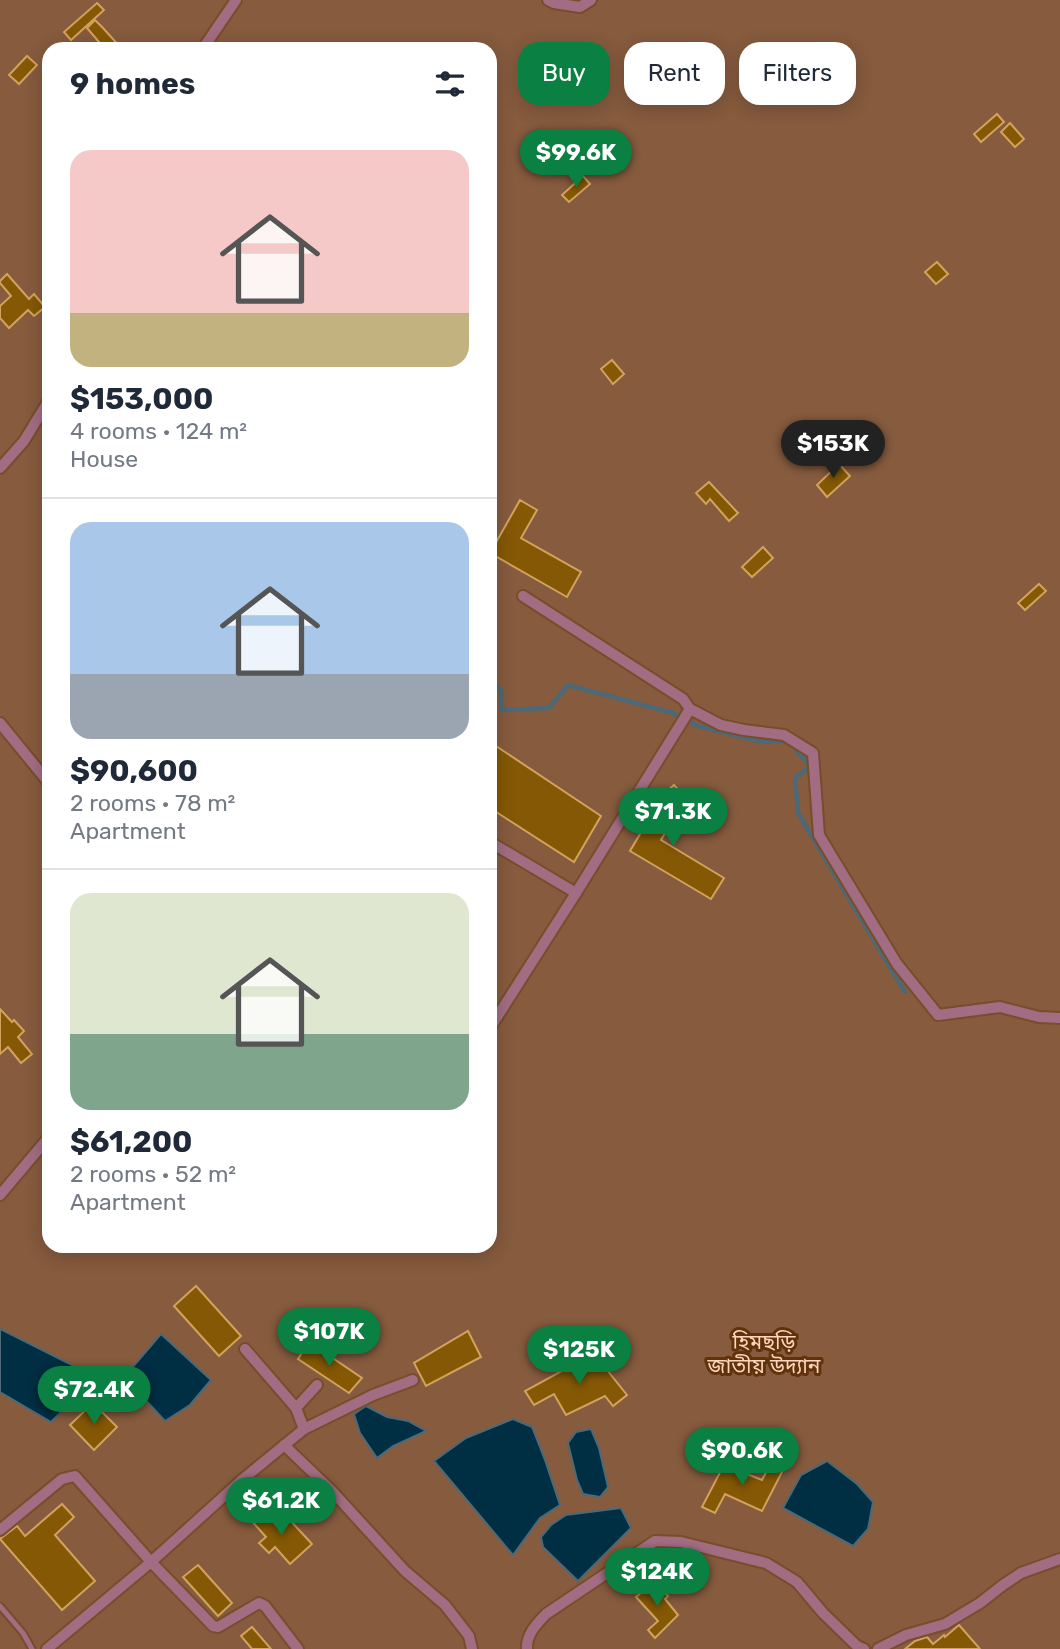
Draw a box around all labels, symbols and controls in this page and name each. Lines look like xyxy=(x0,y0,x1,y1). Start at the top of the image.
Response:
chip: Buy xyxy=(518,42,610,105)
chip: Rent xyxy=(624,42,725,105)
chip: Filters xyxy=(739,42,856,105)
icon: filters xyxy=(431,65,469,103)
text: 9 homes xyxy=(70,66,195,102)
pin: $99.6K xyxy=(519,130,633,189)
text: $99.6K xyxy=(536,138,616,166)
icon: home xyxy=(207,196,333,322)
text: $153,000 xyxy=(70,381,213,417)
text: 4 rooms · 124 m² xyxy=(70,417,247,445)
pin: $153K xyxy=(784,420,882,480)
text: $153K xyxy=(797,429,869,457)
text: House xyxy=(70,445,138,473)
icon: home xyxy=(207,568,333,694)
text: $90,600 xyxy=(70,753,198,789)
pin: $71.3K xyxy=(616,788,730,848)
text: 2 rooms · 78 m² xyxy=(70,789,235,817)
text: $71.3K xyxy=(635,797,711,825)
text: Apartment xyxy=(70,817,186,845)
icon: home xyxy=(207,939,333,1065)
text: $61,200 xyxy=(70,1124,192,1160)
text: 2 rooms · 52 m² xyxy=(70,1160,236,1188)
text: Apartment xyxy=(70,1188,186,1216)
pin: $107K xyxy=(280,1308,378,1368)
text: $107K xyxy=(294,1317,364,1345)
pin: $125K xyxy=(530,1326,628,1386)
park label: হিমছড়ি জাতীয় উদ্যান xyxy=(707,1329,821,1378)
text: $125K xyxy=(543,1335,615,1363)
pin: $72.4K xyxy=(37,1366,151,1426)
text: $72.4K xyxy=(54,1375,134,1403)
pin: $90.6K xyxy=(685,1428,799,1487)
text: $90.6K xyxy=(701,1436,783,1464)
pin: $61.2K xyxy=(224,1478,338,1537)
text: $61.2K xyxy=(242,1486,320,1514)
pin: $124K xyxy=(608,1548,706,1608)
text: $124K xyxy=(621,1557,693,1585)

